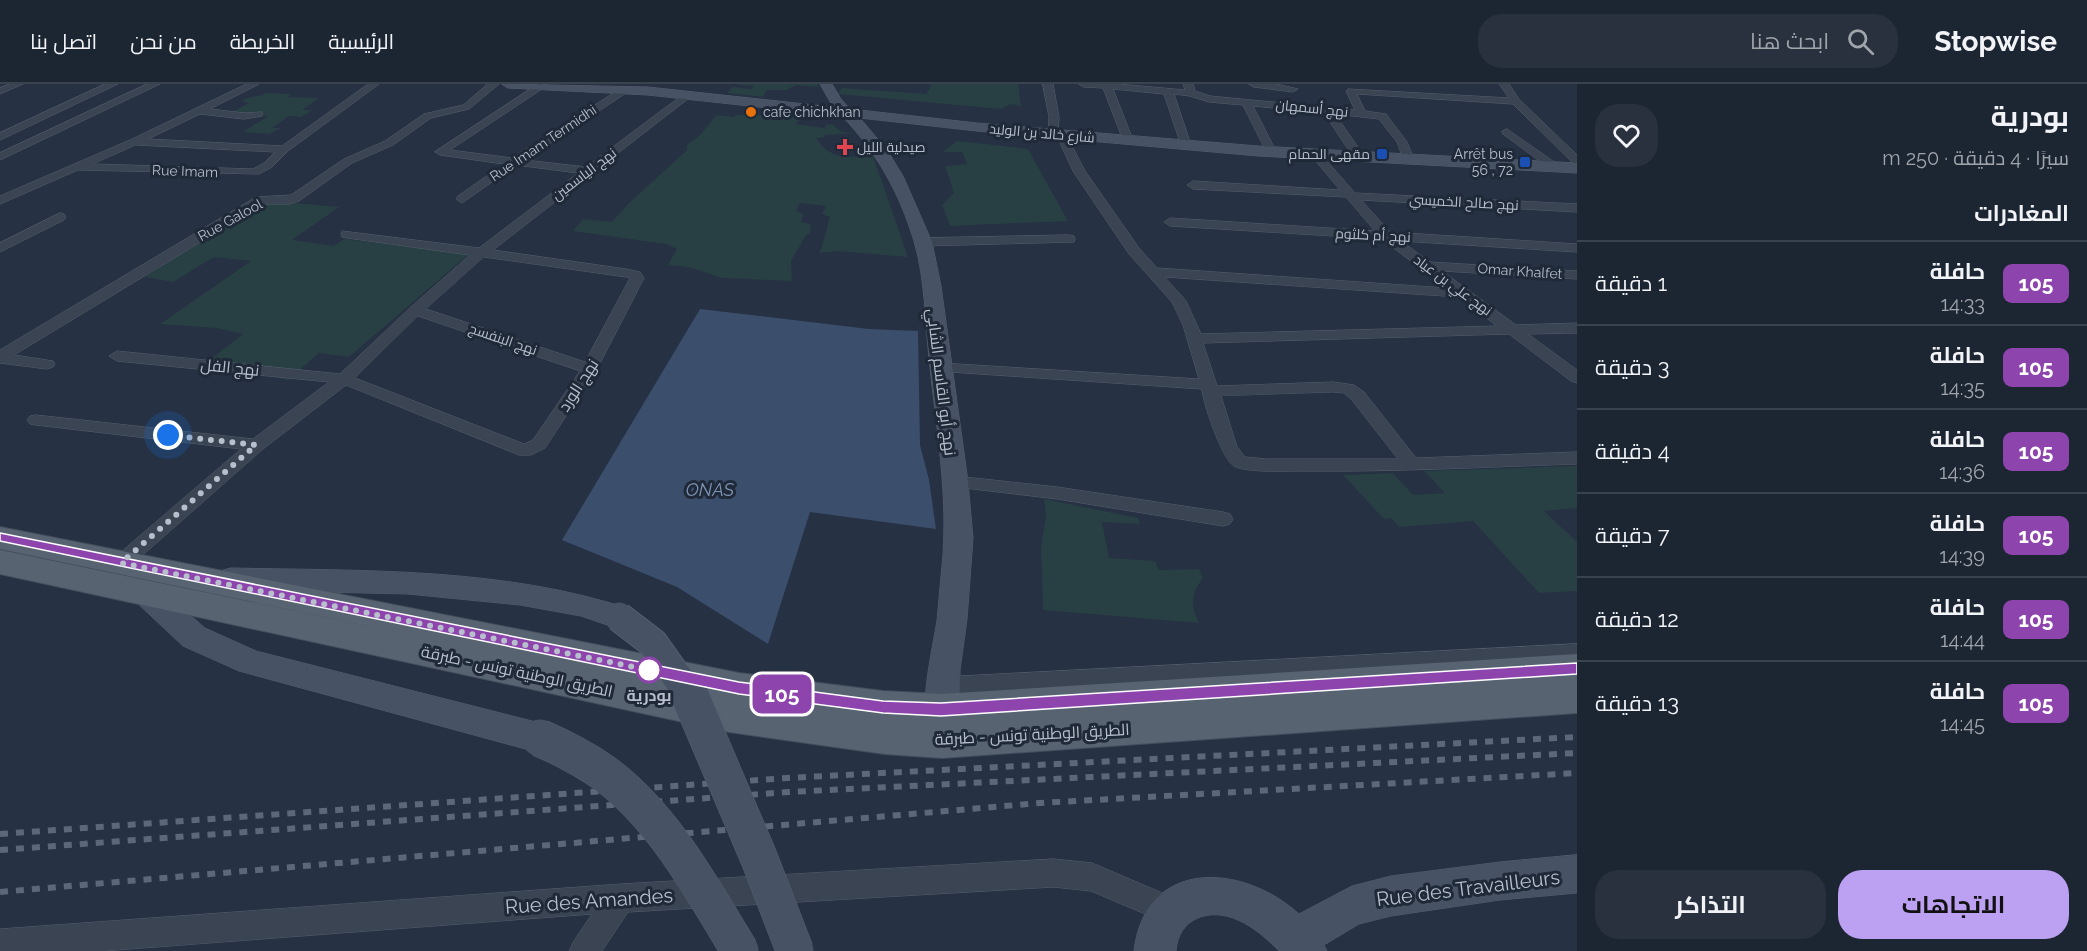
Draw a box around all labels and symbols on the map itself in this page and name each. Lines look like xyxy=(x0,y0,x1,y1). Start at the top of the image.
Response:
street label: نهج أسمهان xyxy=(1275,95,1349,121)
street label: Rue Imam Termidhi xyxy=(487,101,599,185)
place label: cafe chichkhan xyxy=(763,104,861,120)
marker: cafe chichkhan xyxy=(744,105,758,119)
street label: شارع خالد بن الوليد xyxy=(989,120,1095,147)
place label: صيدلية الليل xyxy=(857,139,926,155)
marker: صيدلية الليل xyxy=(838,140,852,154)
street label: نهج الياسمين xyxy=(549,145,620,204)
place label: مقهى الحمام xyxy=(1288,146,1370,164)
place label: Arrêt bus 56 , 72 xyxy=(1454,146,1513,178)
marker: مقهى الحمام xyxy=(1375,147,1389,161)
marker: Arrêt bus 56 , 72 xyxy=(1518,155,1532,169)
street label: Rue Imam xyxy=(152,162,218,180)
street label: نهج صالح الخميسي xyxy=(1409,191,1519,216)
street label: Rue Galool xyxy=(195,196,265,244)
street label: نهج أم كلثوم xyxy=(1335,224,1411,247)
street label: نهج علي بن عياد xyxy=(1409,251,1495,322)
street label: Omar Khalfet xyxy=(1477,260,1563,282)
street label: نهج أبو القاسم الشابي xyxy=(919,307,960,457)
street label: نهج البنفسج xyxy=(467,320,539,359)
street label: نهج الفل xyxy=(199,355,260,382)
street label: نهج الورد xyxy=(554,355,604,416)
your location xyxy=(153,420,183,450)
water label: ONAS xyxy=(686,479,735,500)
street label: الطريق الوطنية تونس - طبرقة xyxy=(419,642,614,702)
marker: بودرية xyxy=(636,657,662,683)
line badge: 105 xyxy=(748,674,816,714)
place label: بودرية xyxy=(627,686,671,705)
street label: الطريق الوطنية تونس - طبرقة xyxy=(934,720,1130,750)
street label: Rue des Travailleurs xyxy=(1375,865,1561,911)
street label: Rue des Amandes xyxy=(504,883,674,919)

